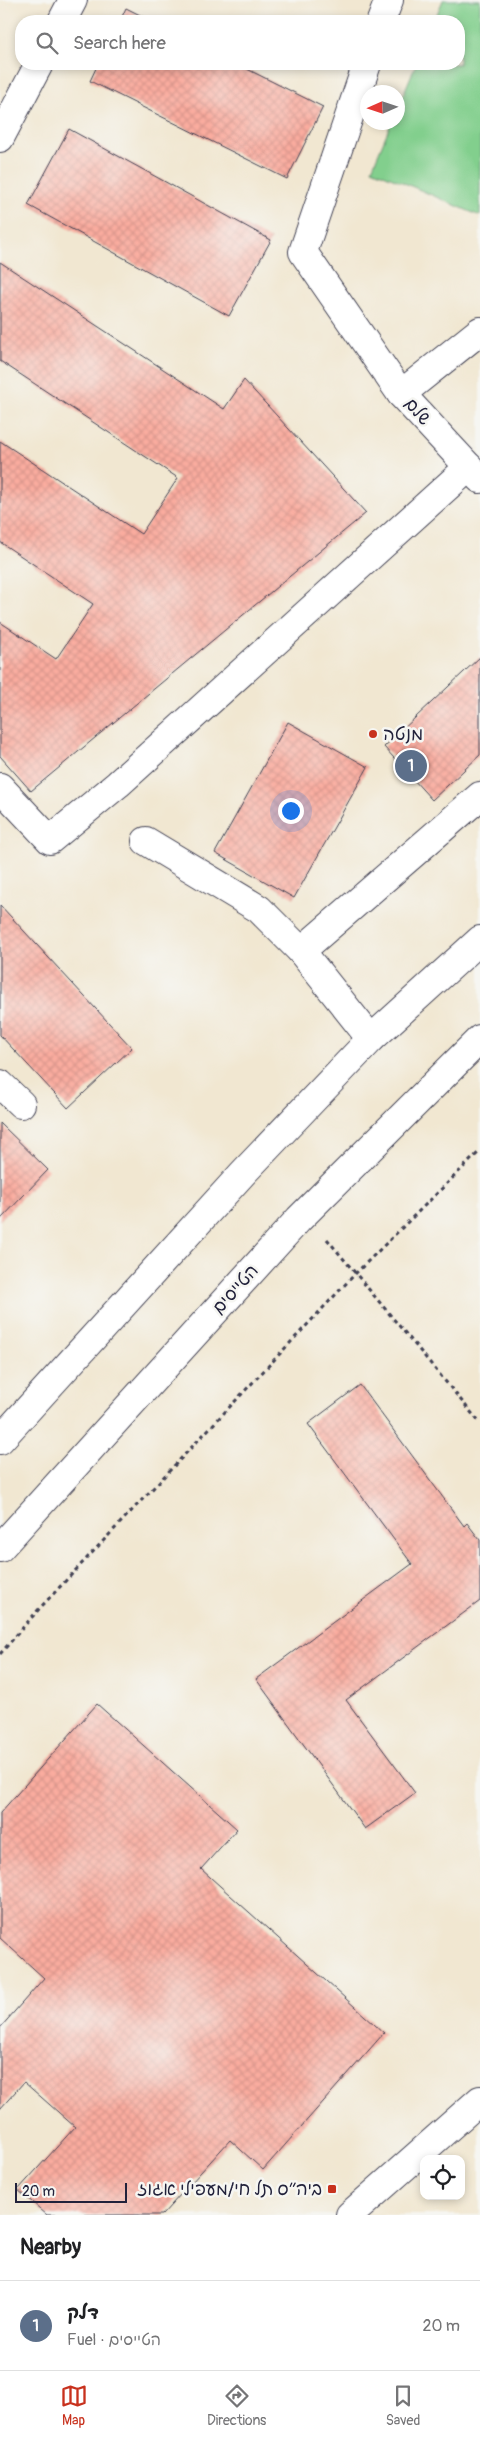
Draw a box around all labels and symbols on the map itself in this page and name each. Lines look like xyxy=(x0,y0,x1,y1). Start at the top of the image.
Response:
north arrow xyxy=(360,85,405,130)
street label: שלם xyxy=(399,393,436,430)
place label: מנטה xyxy=(383,723,423,746)
marker: מנטה xyxy=(367,728,379,740)
pin: 1 xyxy=(395,747,427,785)
your location xyxy=(278,798,304,824)
street label: הטייסים xyxy=(207,1260,264,1319)
place label: ביה״ס תל חי/מעפילי אגוז xyxy=(137,2178,322,2201)
scale bar xyxy=(15,2180,128,2203)
marker: ביה״ס תל חי/מעפילי אגוז xyxy=(326,2183,338,2195)

